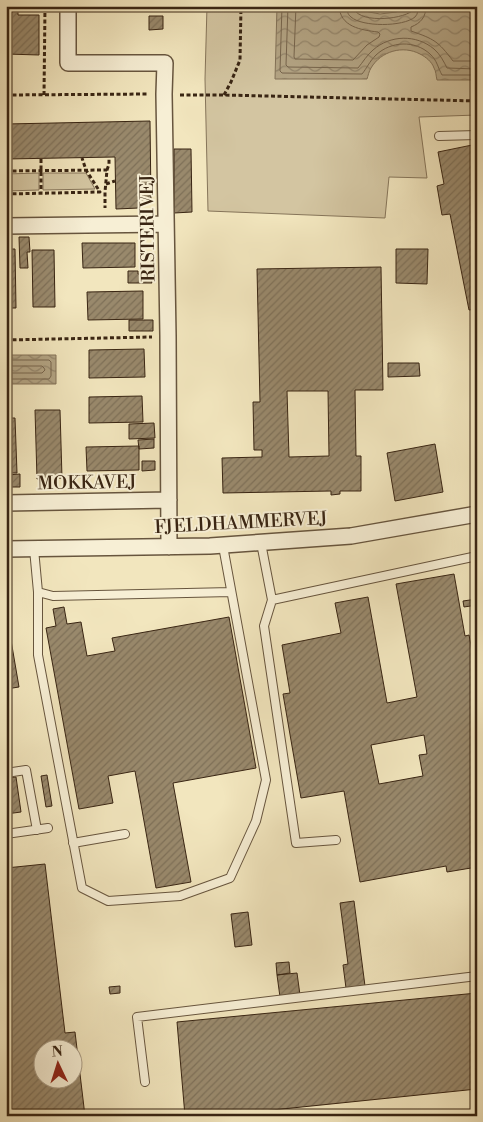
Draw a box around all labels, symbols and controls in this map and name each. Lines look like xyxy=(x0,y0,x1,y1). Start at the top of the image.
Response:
street label: RISTERIVEJ xyxy=(136,174,160,282)
street label: MOKKAVEJ xyxy=(37,471,137,495)
street label: FJELDHAMMERVEJ xyxy=(154,507,328,539)
north arrow xyxy=(32,1040,82,1090)
text: N xyxy=(51,1043,63,1061)

